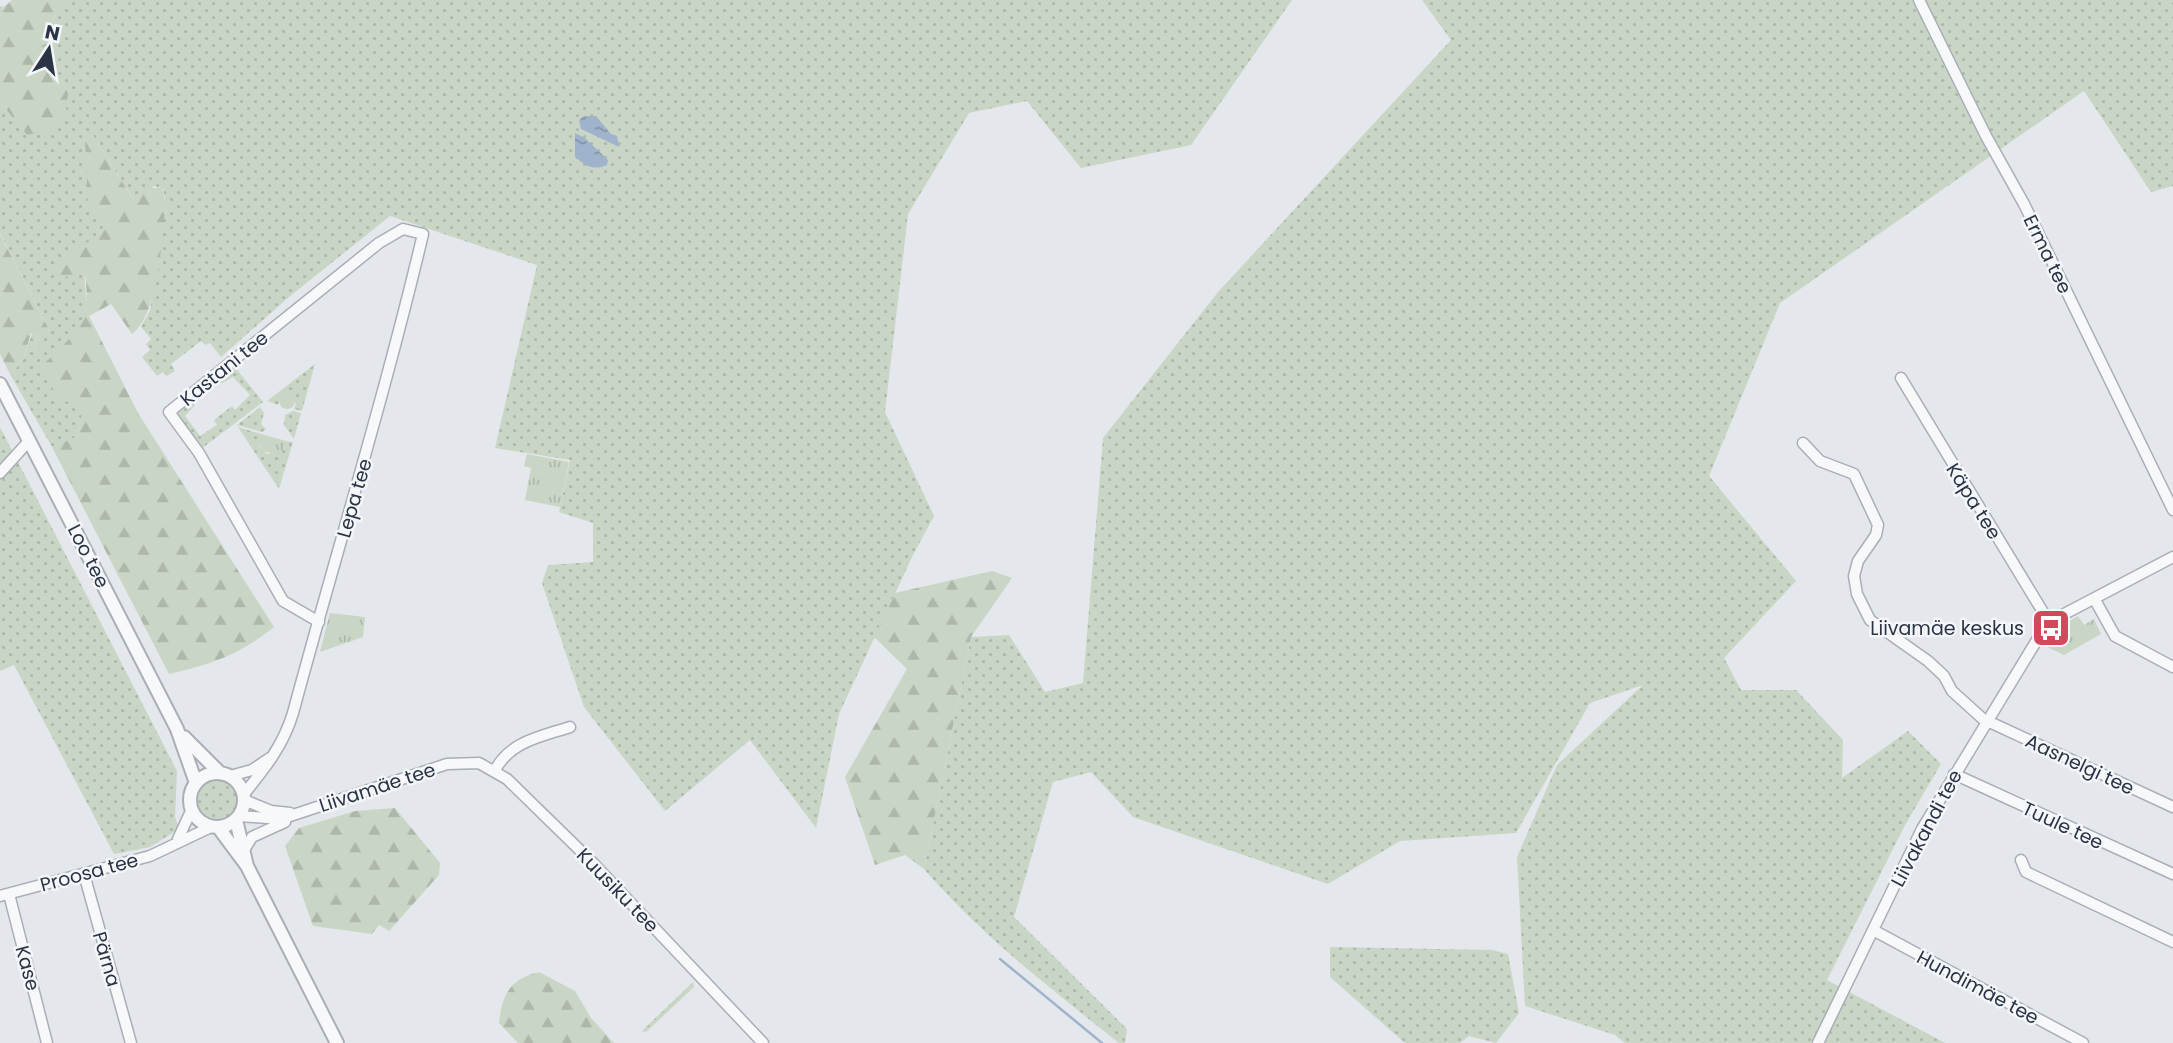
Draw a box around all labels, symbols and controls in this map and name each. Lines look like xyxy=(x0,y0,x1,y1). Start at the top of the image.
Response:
north arrow xyxy=(14,14,84,84)
text: N xyxy=(43,18,62,48)
street label: Erma tee xyxy=(2017,210,2078,298)
street label: Kastani tee xyxy=(175,324,274,412)
street label: Lepa tee xyxy=(330,455,379,541)
street label: Käpa tee xyxy=(1939,458,2008,545)
street label: Loo tee xyxy=(61,520,116,593)
bus stop icon: Liivamäe keskus xyxy=(2030,607,2072,649)
place label: Liivamäe keskus xyxy=(1870,615,2024,642)
street label: Aasnelgi tee xyxy=(2021,727,2139,801)
street label: Liivamäe tee xyxy=(316,756,439,819)
street label: Liivakandi tee xyxy=(1884,765,1969,891)
street label: Tuule tee xyxy=(2018,795,2108,856)
street label: Kuusiku tee xyxy=(570,842,665,938)
street label: Proosa tee xyxy=(37,846,141,899)
street label: Pärna xyxy=(86,929,127,990)
street label: Kase xyxy=(9,942,47,994)
street label: Hundimäe tee xyxy=(1912,944,2044,1031)

